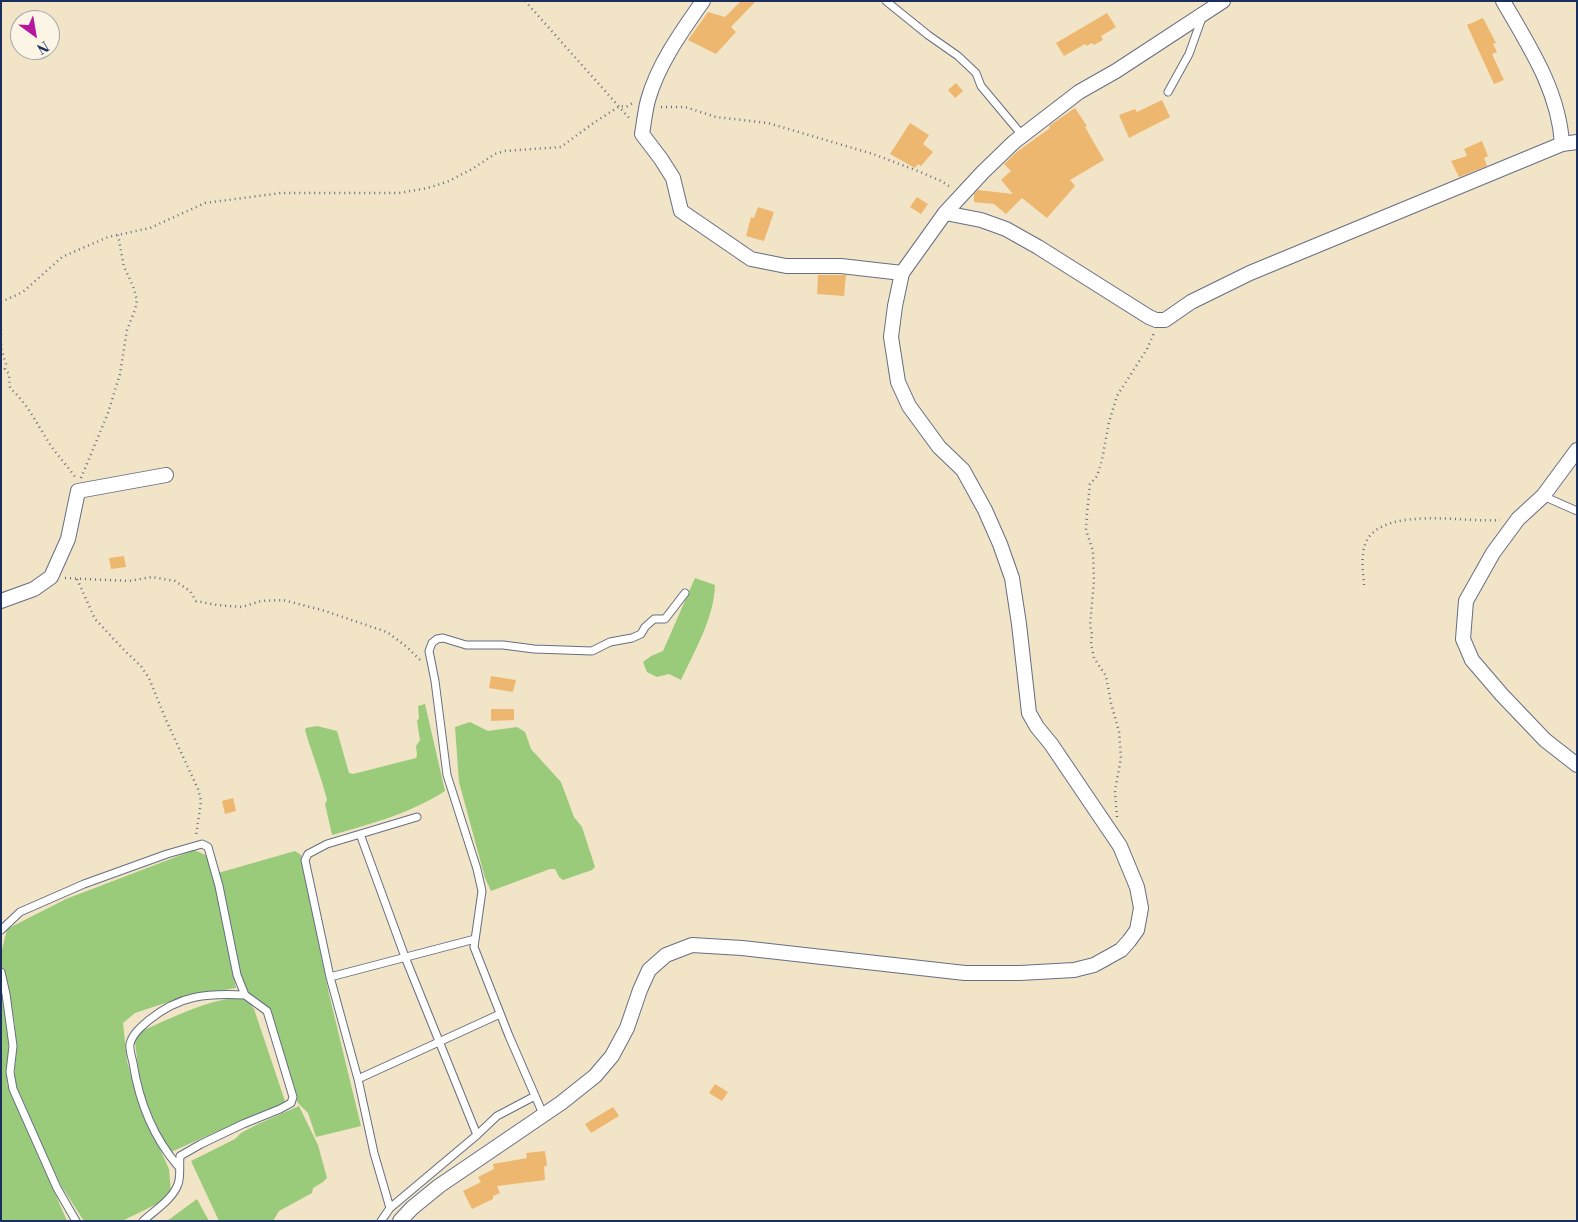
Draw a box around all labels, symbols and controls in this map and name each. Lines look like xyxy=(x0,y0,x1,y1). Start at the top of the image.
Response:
north arrow xyxy=(10,10,60,60)
text: N xyxy=(33,36,52,57)

